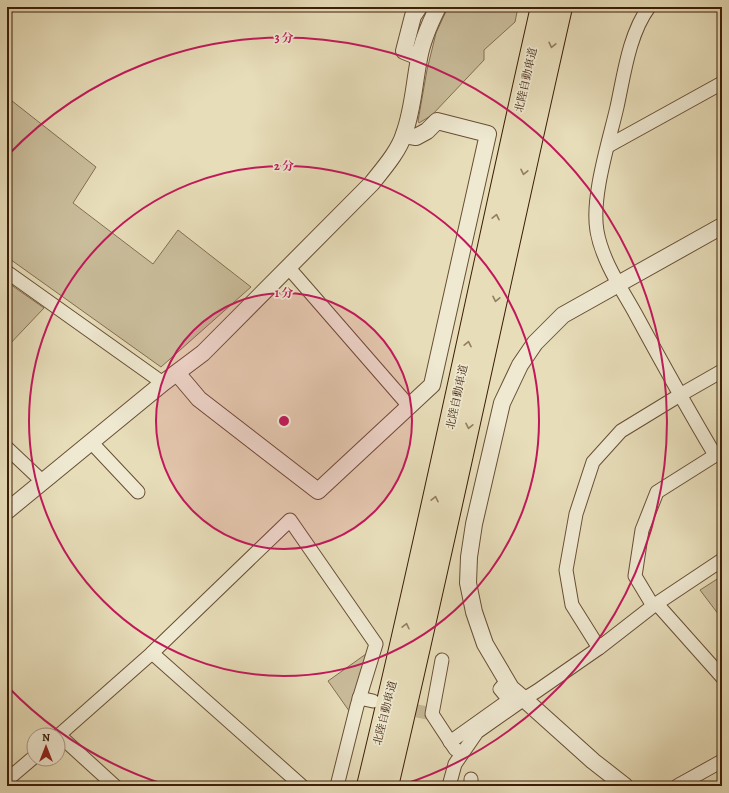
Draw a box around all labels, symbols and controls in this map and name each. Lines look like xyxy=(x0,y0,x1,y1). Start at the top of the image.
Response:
text: 3 分 xyxy=(274,30,294,46)
one-way arrow xyxy=(549,42,557,48)
street label: 北陸自動車道 xyxy=(511,46,541,114)
text: 2 分 xyxy=(274,158,294,174)
one-way arrow xyxy=(520,169,528,175)
one-way arrow xyxy=(491,214,499,220)
text: 1 分 xyxy=(275,285,293,301)
one-way arrow xyxy=(493,296,501,302)
one-way arrow xyxy=(464,341,472,348)
street label: 北陸自動車道 xyxy=(443,363,471,431)
centre of rings xyxy=(277,414,291,428)
one-way arrow xyxy=(466,423,474,429)
one-way arrow xyxy=(430,496,438,502)
one-way arrow xyxy=(402,622,410,629)
street label: 北陸自動車道 xyxy=(370,679,400,747)
north arrow xyxy=(26,727,66,767)
text: N xyxy=(42,730,50,745)

